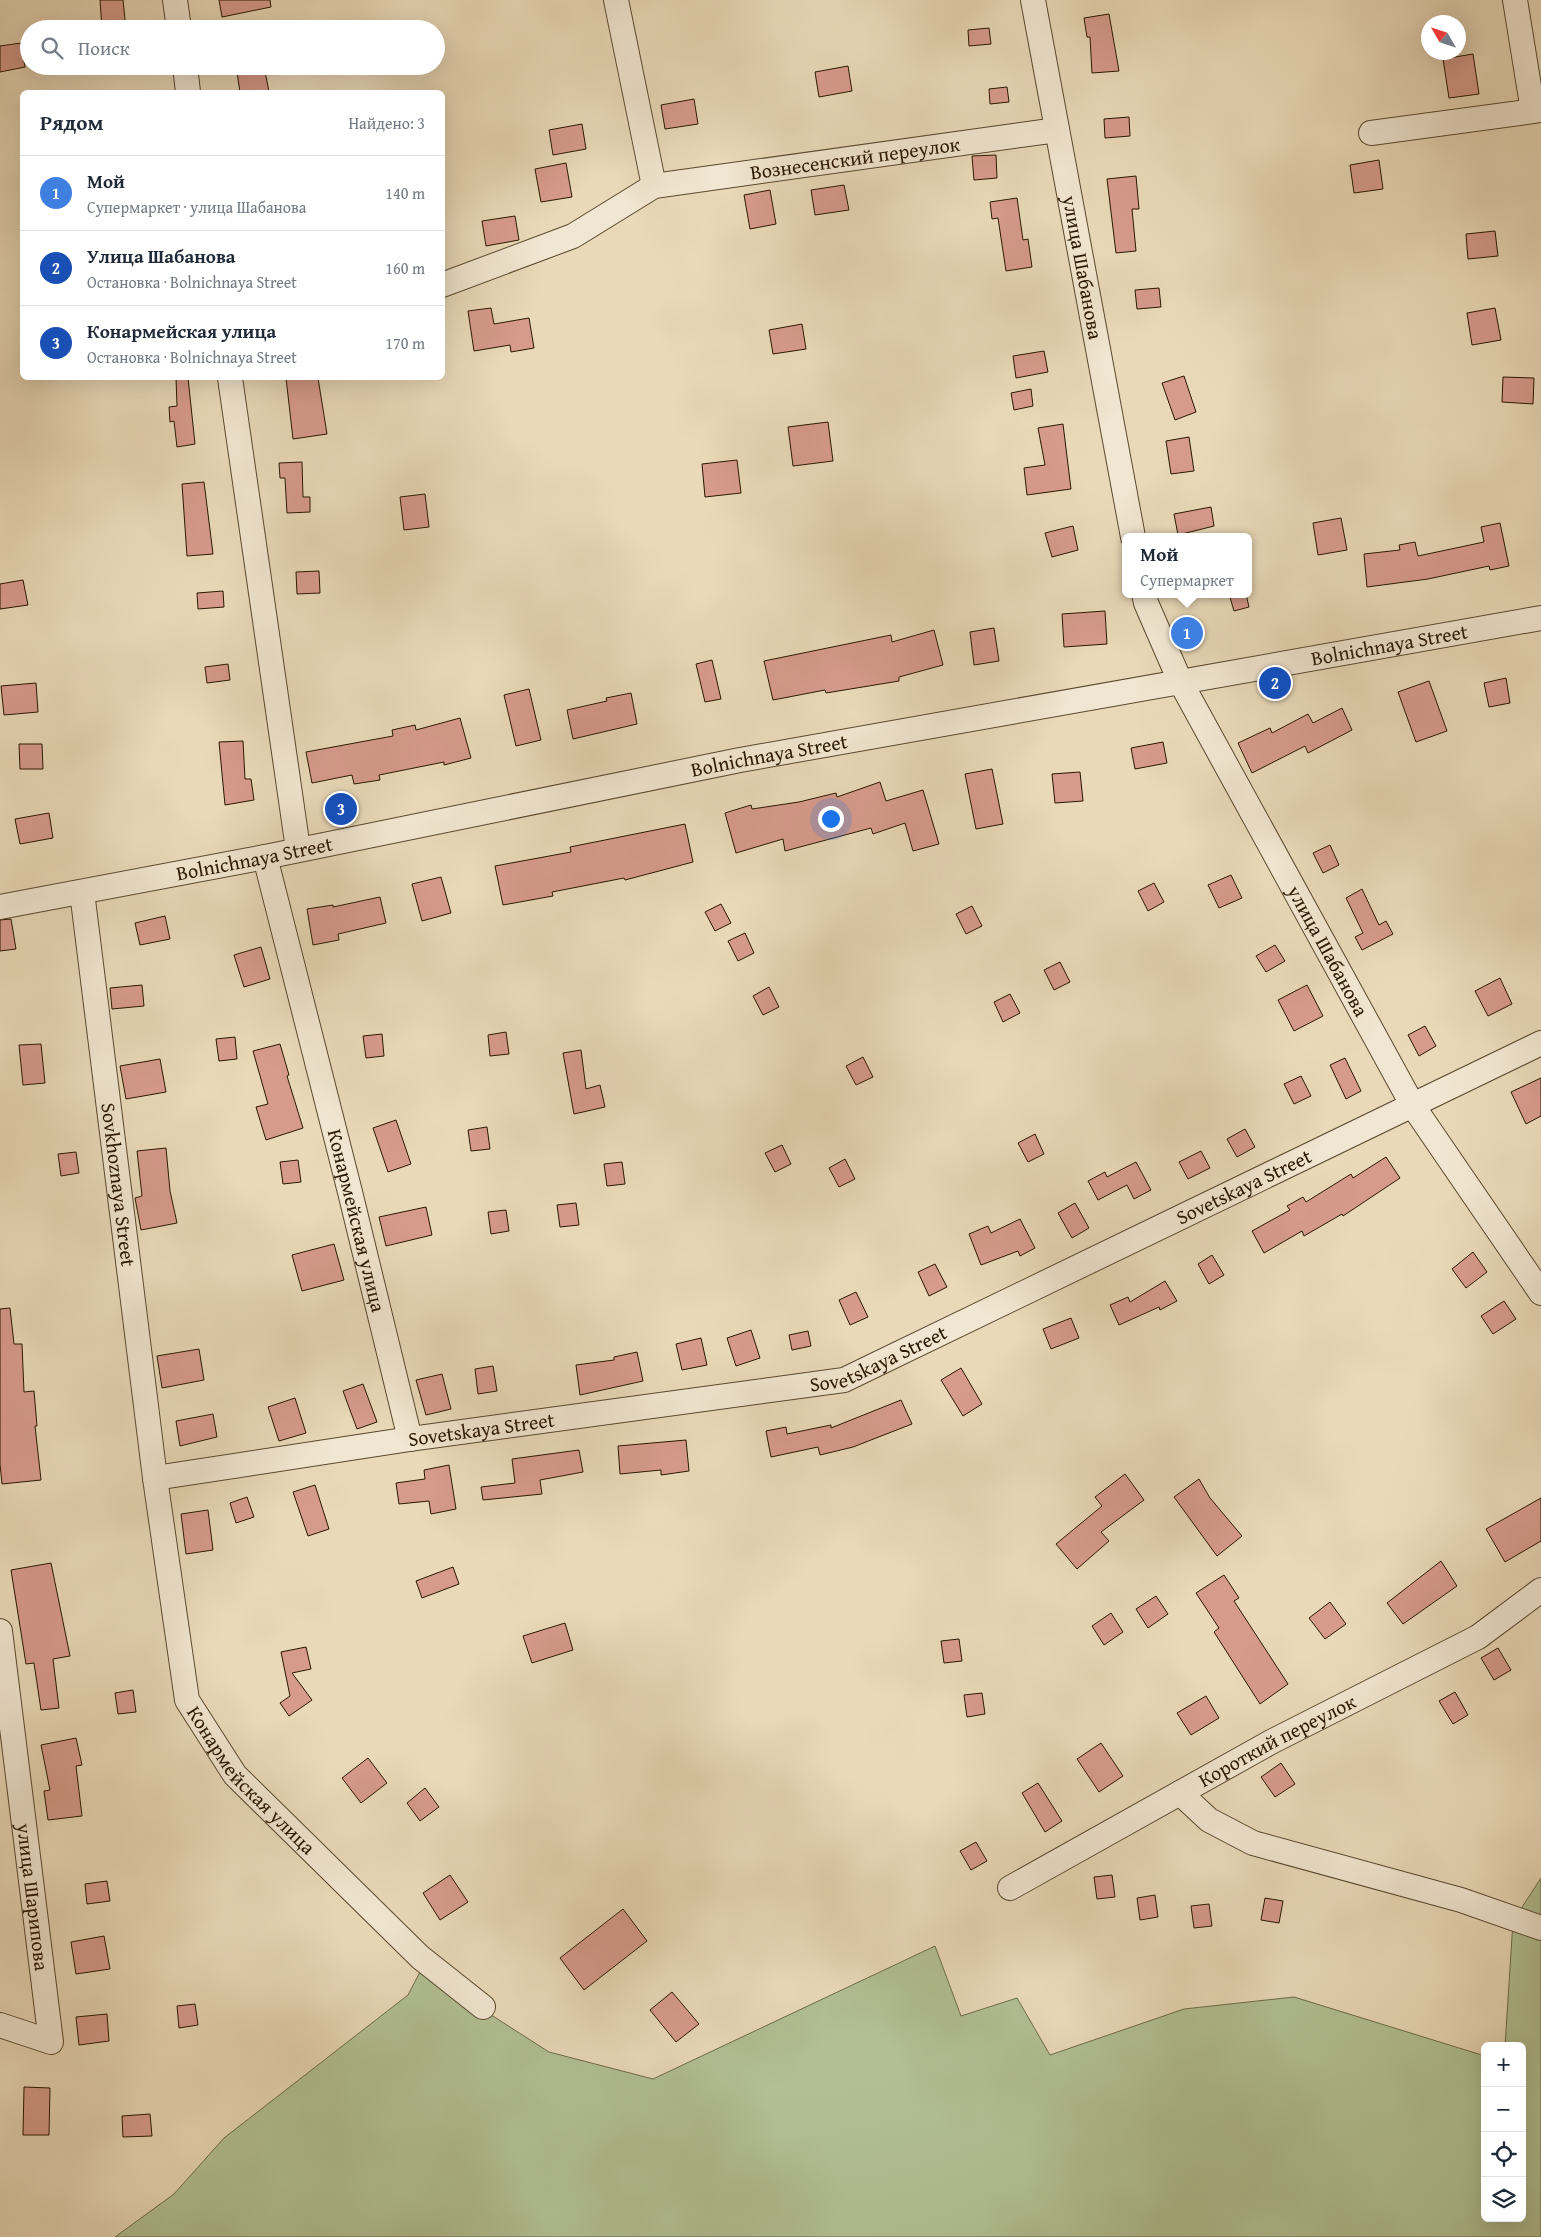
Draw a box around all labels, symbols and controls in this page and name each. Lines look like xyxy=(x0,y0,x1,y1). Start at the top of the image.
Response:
north arrow xyxy=(1421,15,1466,60)
search box xyxy=(20,20,445,75)
icon: search xyxy=(38,34,66,62)
text: Поиск xyxy=(78,34,130,62)
text: Рядом xyxy=(40,107,103,138)
text: Найдено: 3 xyxy=(348,111,425,135)
street label: Вознесенский переулок xyxy=(748,129,962,186)
text: Мой xyxy=(87,167,125,195)
text: 1 xyxy=(52,181,60,205)
text: 140 m xyxy=(385,181,425,205)
street label: улица Шабанова xyxy=(1056,192,1111,342)
text: Супермаркет · улица Шабанова xyxy=(87,195,306,219)
text: Улица Шабанова xyxy=(87,242,236,270)
text: 2 xyxy=(52,256,60,280)
text: 160 m xyxy=(385,256,425,280)
text: Остановка · Bolnichnaya Street xyxy=(87,270,297,294)
text: Конармейская улица xyxy=(87,317,276,345)
text: 3 xyxy=(52,331,60,355)
text: 170 m xyxy=(385,331,425,355)
text: Остановка · Bolnichnaya Street xyxy=(87,345,297,369)
popup xyxy=(1122,533,1252,598)
text: Мой xyxy=(1140,540,1178,568)
text: Супермаркет xyxy=(1140,568,1234,592)
pin: 1 xyxy=(1171,614,1203,652)
street label: Bolnichnaya Street xyxy=(1309,616,1470,673)
pin: 2 xyxy=(1259,664,1291,702)
street label: Bolnichnaya Street xyxy=(688,726,850,784)
pin: 3 xyxy=(325,790,357,828)
your location xyxy=(818,806,844,832)
street label: Bolnichnaya Street xyxy=(174,829,335,887)
street label: улица Шабанова xyxy=(1280,879,1376,1022)
street label: Sovkhoznaya Street xyxy=(94,1101,144,1268)
street label: Конармейская улица xyxy=(321,1126,394,1315)
street label: Sovetskaya Street xyxy=(1171,1141,1316,1231)
street label: Sovetskaya Street xyxy=(808,1317,952,1399)
street label: Sovetskaya Street xyxy=(406,1405,556,1453)
street label: Короткий переулок xyxy=(1193,1686,1361,1794)
street label: Конармейская улица xyxy=(180,1700,323,1861)
street label: улица Шарипова xyxy=(10,1821,57,1973)
map controls xyxy=(1481,2042,1526,2222)
button: + xyxy=(1481,2042,1526,2087)
button: − xyxy=(1481,2087,1526,2132)
button: locate xyxy=(1481,2132,1526,2177)
button: layers xyxy=(1481,2177,1526,2222)

